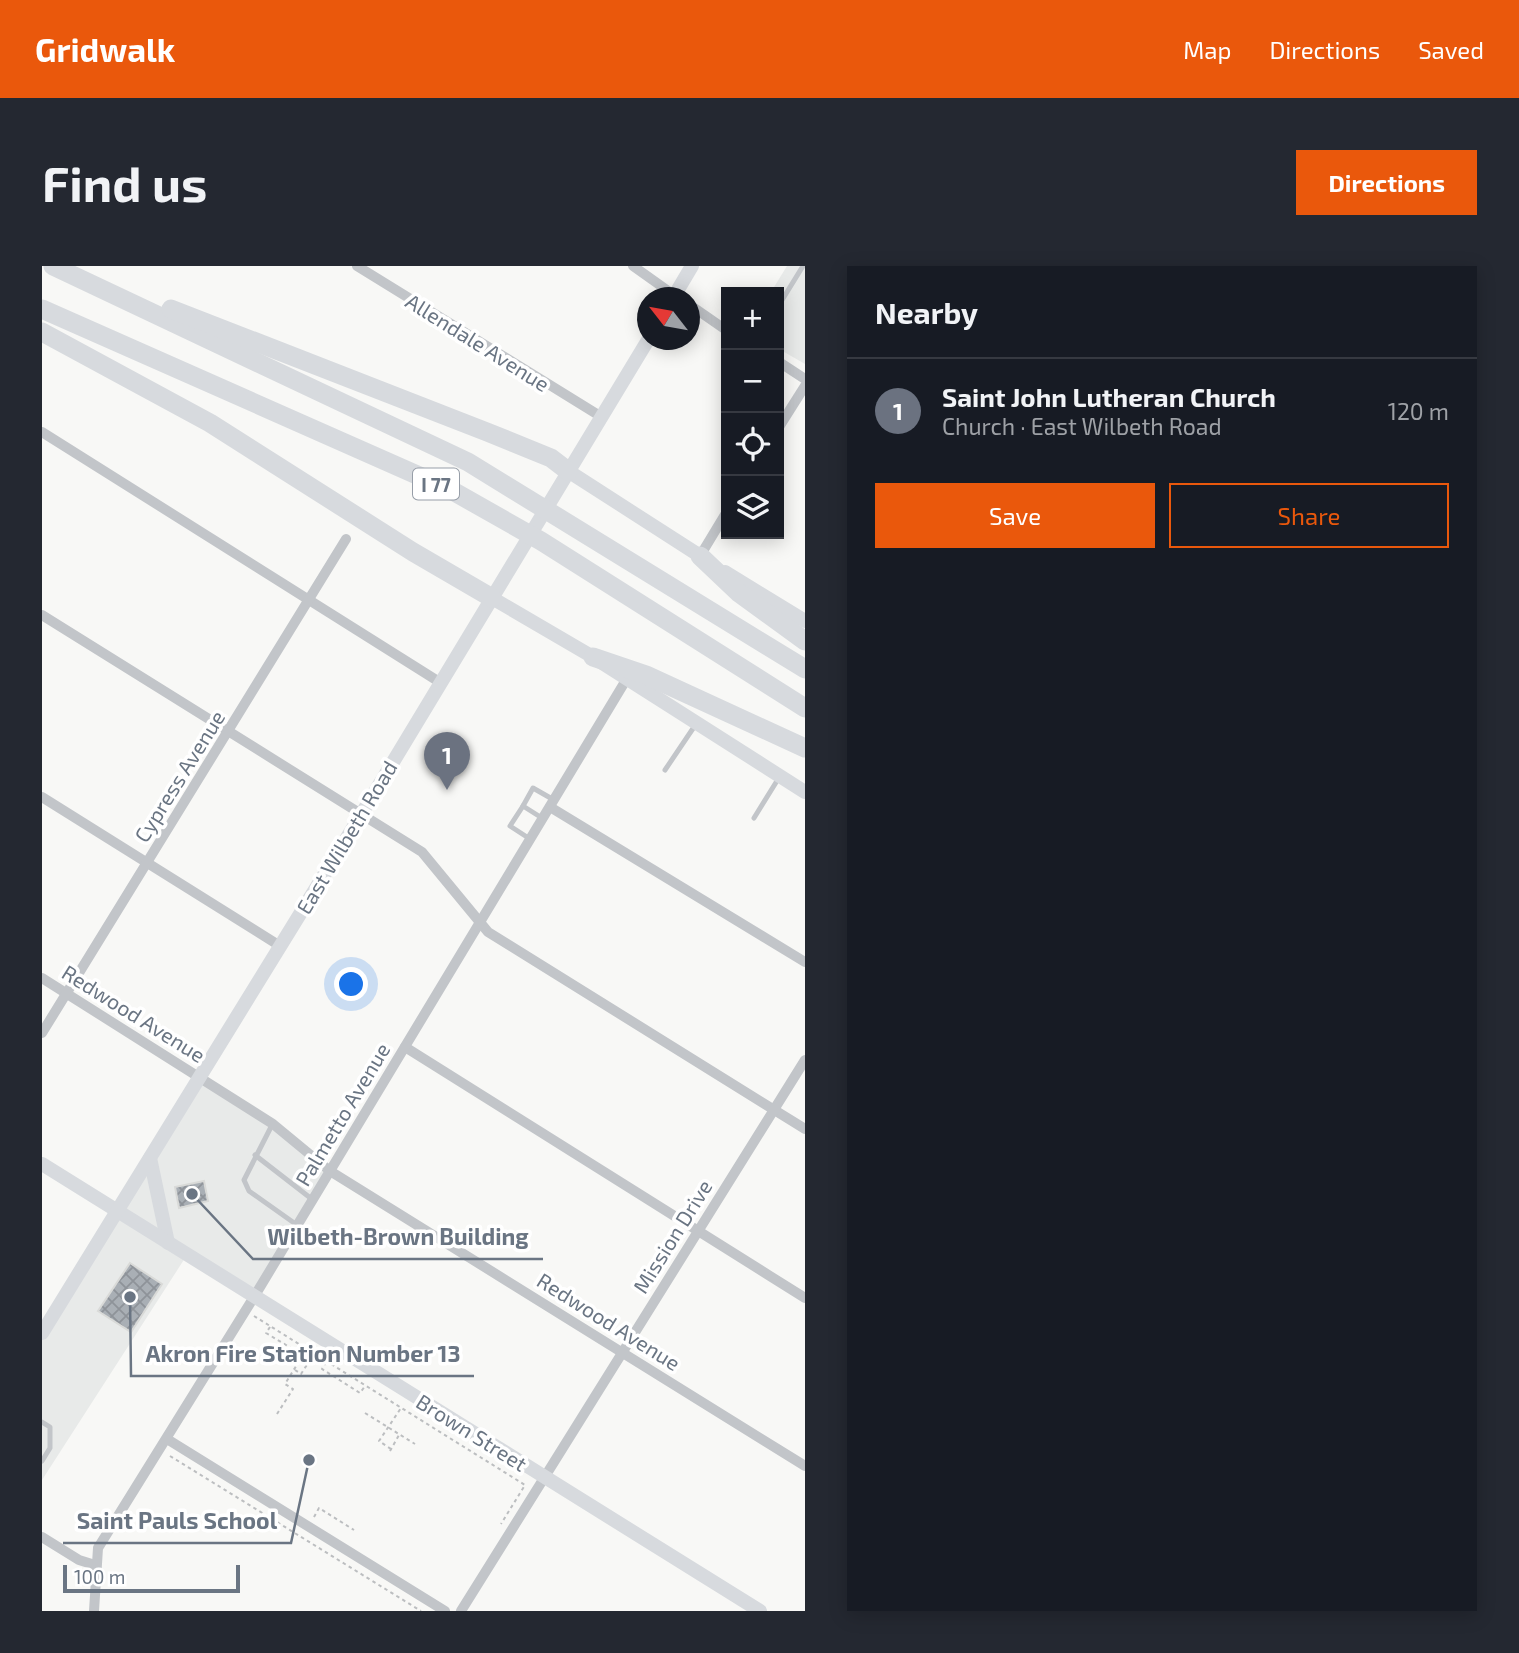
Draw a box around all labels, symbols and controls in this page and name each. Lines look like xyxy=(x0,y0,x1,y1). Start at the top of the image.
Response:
text: Gridwalk xyxy=(35,29,175,69)
text: Map xyxy=(1183,35,1231,64)
text: Directions xyxy=(1269,35,1380,64)
text: Saved xyxy=(1418,35,1484,64)
button: Directions xyxy=(1296,150,1477,215)
text: Find us xyxy=(42,153,207,212)
north arrow xyxy=(637,287,700,350)
map controls xyxy=(721,287,784,539)
button: + xyxy=(721,287,784,350)
street label: Allendale Avenue xyxy=(402,288,554,396)
text: Nearby xyxy=(875,294,978,330)
button: − xyxy=(721,350,784,413)
text: Saint John Lutheran Church xyxy=(942,381,1276,412)
text: 1 xyxy=(893,397,903,425)
text: 120 m xyxy=(1388,397,1449,425)
text: Church · East Wilbeth Road xyxy=(942,412,1222,440)
button: locate xyxy=(721,413,784,476)
road number: I 77 xyxy=(413,468,459,499)
button: layers xyxy=(721,476,784,539)
button: Save xyxy=(875,483,1155,548)
button: Share xyxy=(1169,483,1449,548)
street label: Cypress Avenue xyxy=(129,706,229,846)
pin: 1 xyxy=(424,732,470,790)
street label: East Wilbeth Road xyxy=(290,756,402,918)
street label: Redwood Avenue xyxy=(58,959,210,1067)
your location xyxy=(334,967,368,1001)
street label: Palmetto Avenue xyxy=(290,1038,394,1190)
street label: Mission Drive xyxy=(627,1175,717,1297)
callout: Wilbeth-Brown Building xyxy=(253,1215,543,1259)
text: Wilbeth-Brown Building xyxy=(267,1222,529,1250)
street label: Redwood Avenue xyxy=(533,1267,685,1375)
callout: Akron Fire Station Number 13 xyxy=(131,1332,474,1376)
text: Akron Fire Station Number 13 xyxy=(145,1339,461,1367)
street label: Brown Street xyxy=(412,1388,532,1476)
callout: Saint Pauls School xyxy=(63,1499,291,1543)
text: Saint Pauls School xyxy=(77,1506,278,1534)
scale bar xyxy=(63,1562,240,1594)
text: 100 m xyxy=(74,1565,125,1588)

